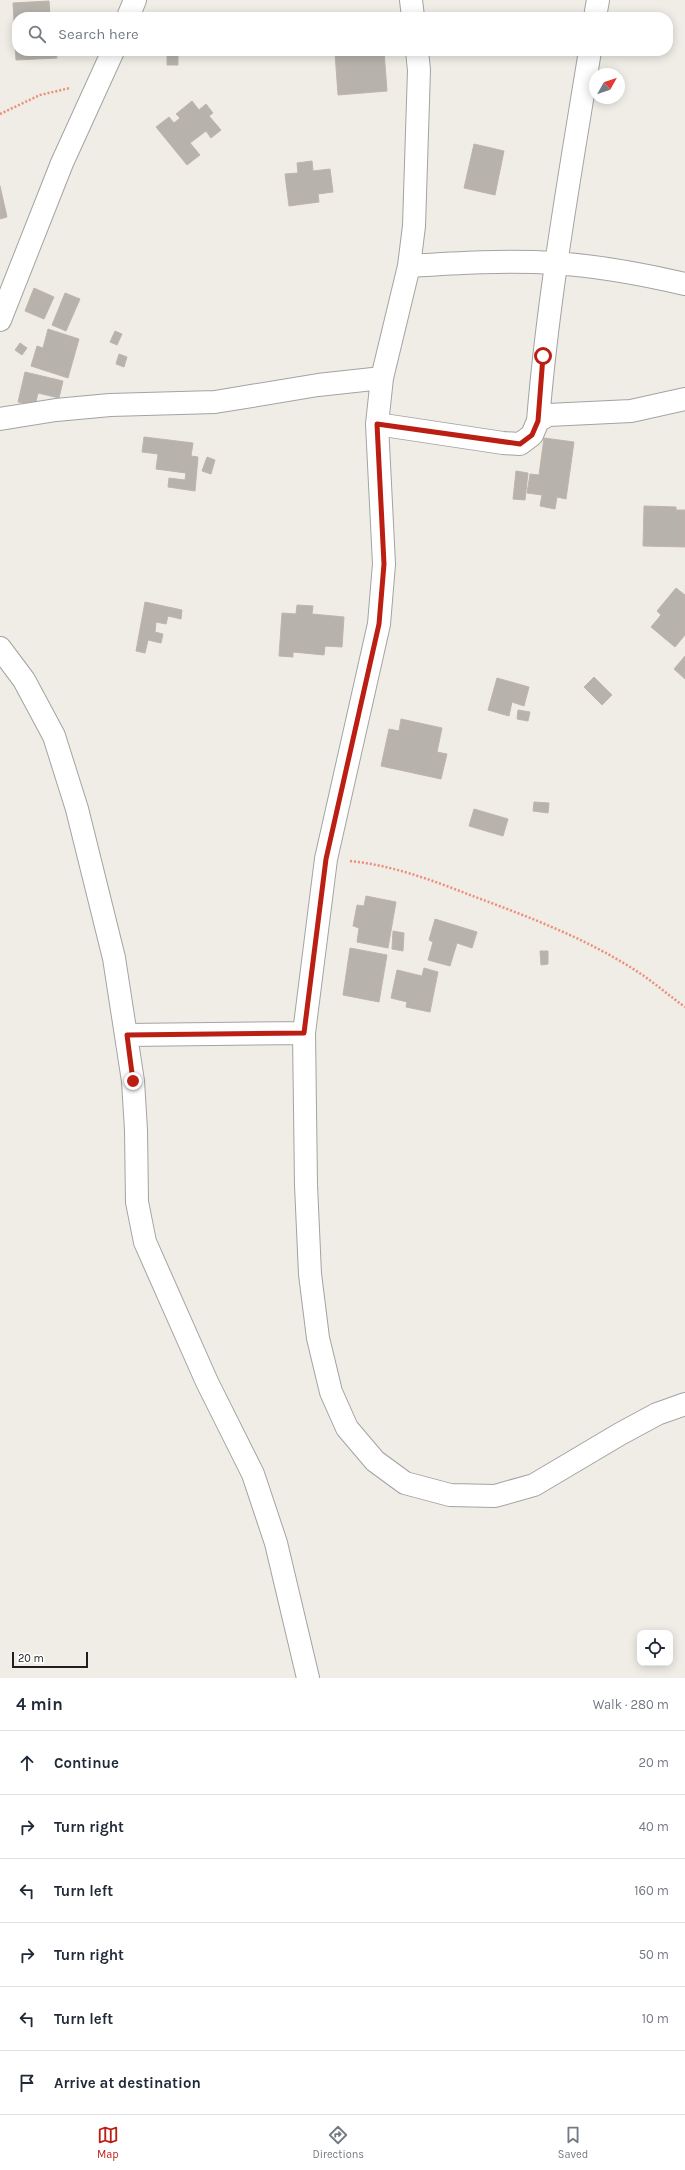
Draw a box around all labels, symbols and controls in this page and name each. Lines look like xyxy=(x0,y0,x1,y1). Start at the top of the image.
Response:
search box xyxy=(12,12,673,56)
icon: search xyxy=(26,23,48,45)
text: Search here xyxy=(58,25,139,43)
north arrow xyxy=(589,68,625,104)
route start xyxy=(534,347,552,365)
route end xyxy=(124,1072,142,1090)
map controls xyxy=(637,1630,673,1666)
button: locate xyxy=(637,1630,673,1666)
scale bar xyxy=(12,1650,88,1669)
text: 20 m xyxy=(18,1652,44,1665)
text: 4 min xyxy=(16,1694,63,1714)
text: Walk · 280 m xyxy=(593,1697,669,1712)
icon: ahead xyxy=(16,1752,38,1774)
text: Continue xyxy=(54,1754,119,1772)
text: 20 m xyxy=(639,1755,669,1770)
icon: right xyxy=(16,1816,38,1838)
text: Turn right xyxy=(54,1818,124,1836)
text: 40 m xyxy=(639,1819,669,1834)
icon: left xyxy=(16,1880,38,1902)
text: Turn left xyxy=(54,1882,113,1900)
text: 160 m xyxy=(634,1883,669,1898)
icon: right xyxy=(16,1944,38,1966)
text: Turn right xyxy=(54,1946,124,1964)
text: 50 m xyxy=(639,1947,669,1962)
icon: left xyxy=(16,2008,38,2030)
text: Turn left xyxy=(54,2010,113,2028)
text: 10 m xyxy=(642,2011,669,2026)
icon: arrive xyxy=(16,2072,38,2094)
text: Arrive at destination xyxy=(54,2074,201,2092)
tab: Map xyxy=(97,2124,119,2161)
tab: Directions xyxy=(312,2124,364,2161)
tab: Saved xyxy=(558,2124,588,2161)

